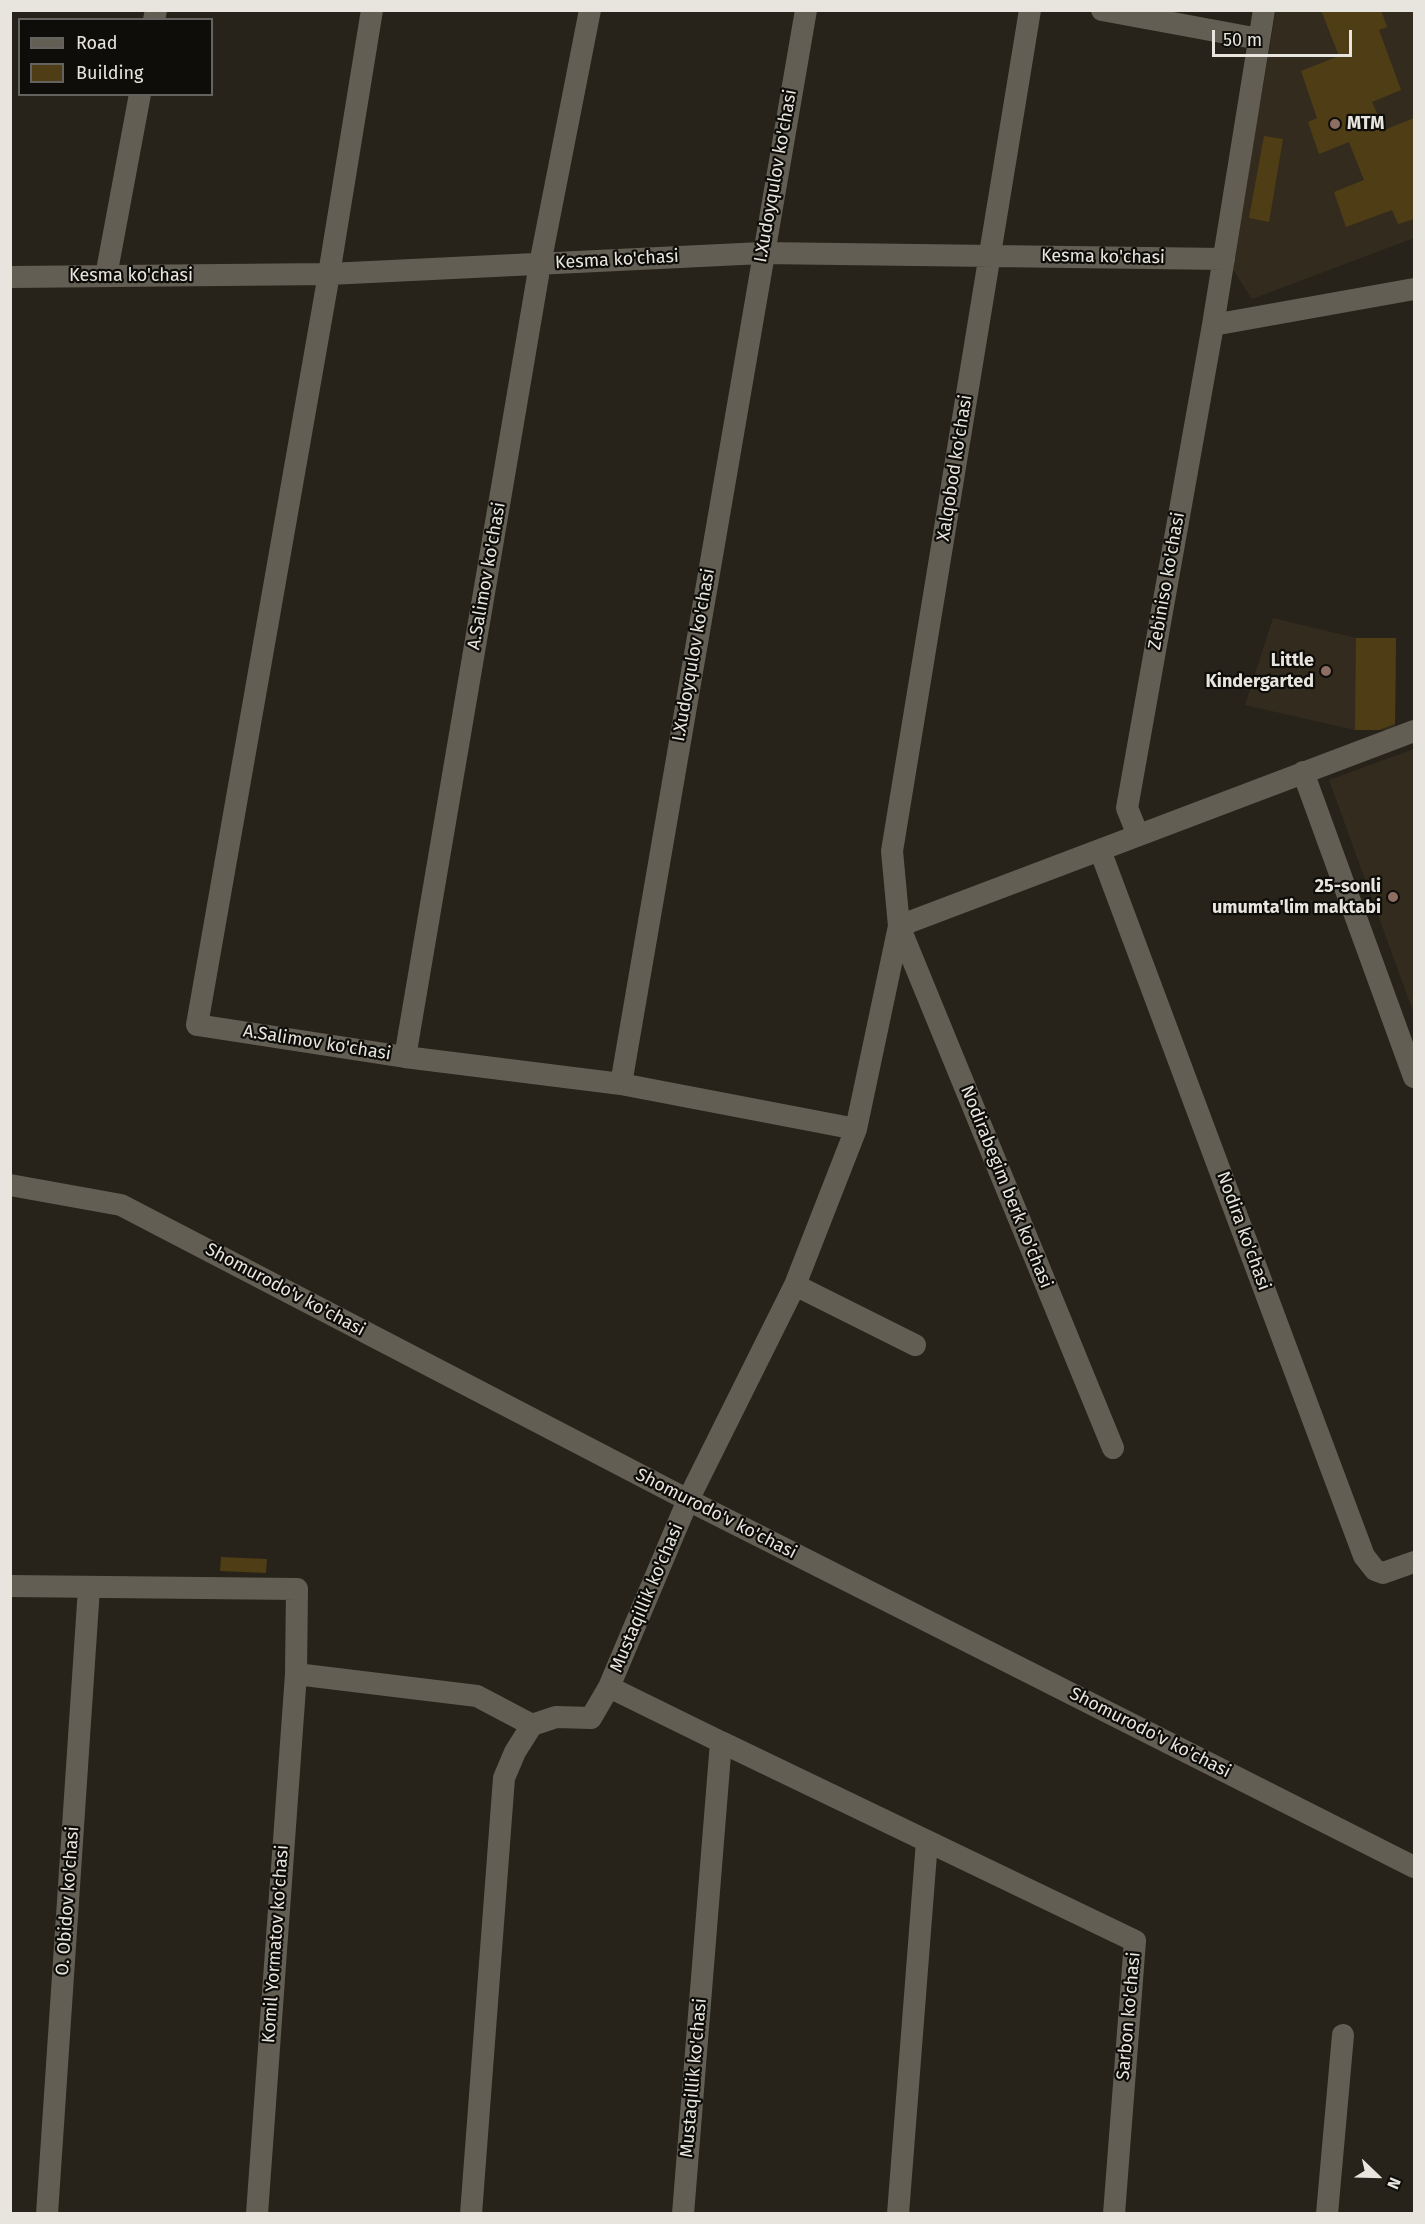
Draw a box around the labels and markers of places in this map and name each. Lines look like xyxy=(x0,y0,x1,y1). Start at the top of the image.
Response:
place label: MTM xyxy=(1347,113,1384,135)
marker: MTM xyxy=(1328,117,1342,131)
place label: Little Kindergarted xyxy=(1205,650,1314,692)
marker: Little Kindergarted xyxy=(1319,664,1333,678)
place label: 25-sonli umumta'lim maktabi xyxy=(1212,876,1381,918)
marker: 25-sonli umumta'lim maktabi xyxy=(1386,890,1400,904)

